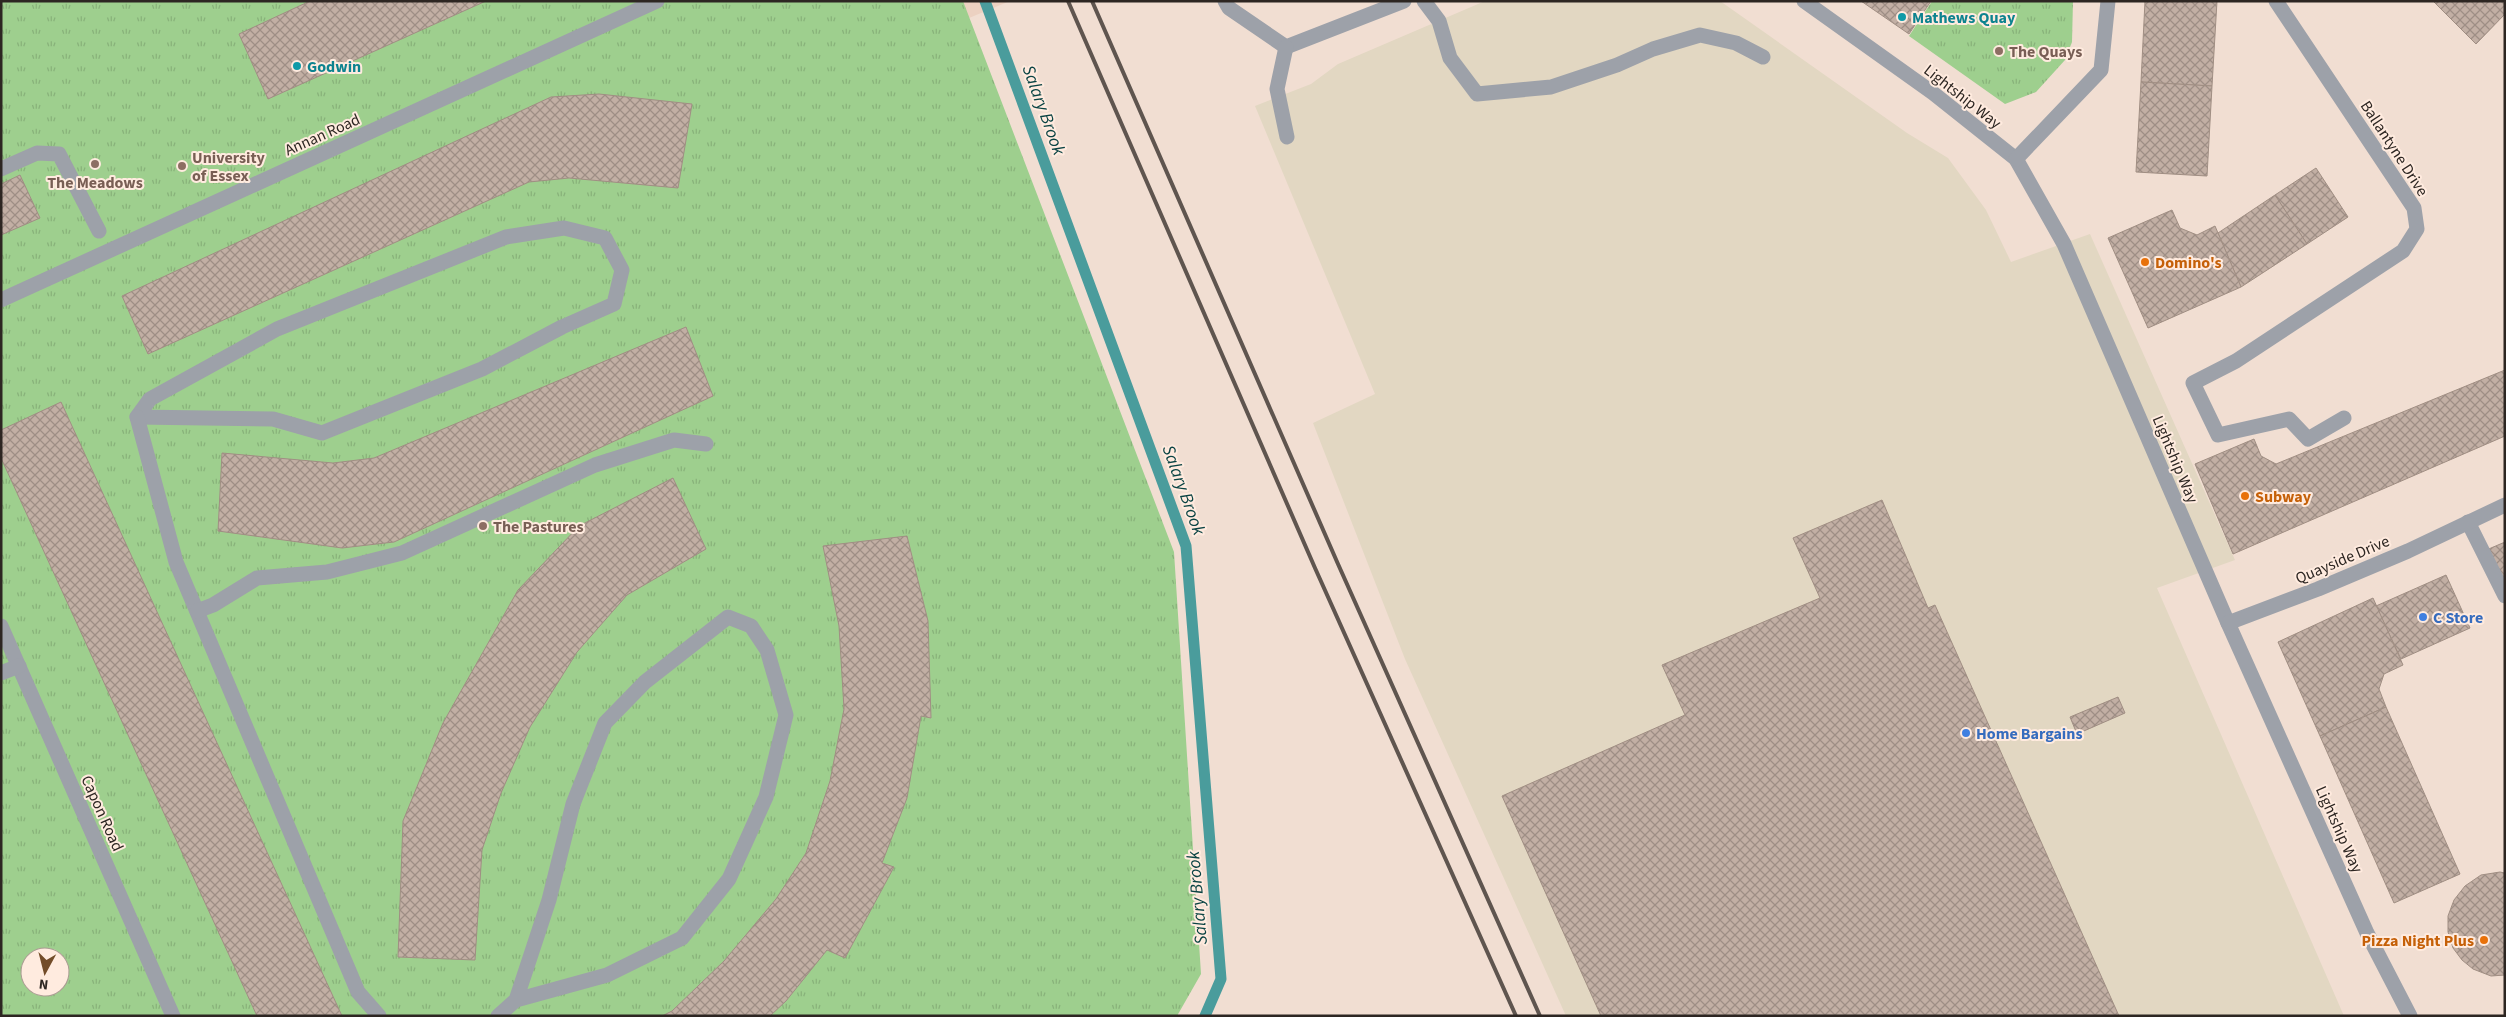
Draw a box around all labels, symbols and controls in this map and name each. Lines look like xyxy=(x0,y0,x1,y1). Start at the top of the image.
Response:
place label: Mathews Quay xyxy=(1912,7,2016,29)
marker: Mathews Quay xyxy=(1896,11,1908,23)
place label: The Quays xyxy=(2009,41,2082,63)
marker: The Quays xyxy=(1993,45,2005,57)
place label: Godwin xyxy=(307,56,361,78)
street label: Lightship Way xyxy=(1919,59,2006,134)
marker: Godwin xyxy=(291,60,303,72)
water label: Salary Brook xyxy=(1016,62,1072,159)
street label: Ballantyne Drive xyxy=(2355,96,2433,201)
street label: Annan Road xyxy=(281,108,364,161)
place label: University of Essex xyxy=(192,147,266,187)
marker: The Meadows xyxy=(89,158,101,170)
marker: University of Essex xyxy=(176,160,188,172)
place label: The Meadows xyxy=(47,172,143,194)
place label: Domino's xyxy=(2155,252,2222,274)
marker: Domino's xyxy=(2139,256,2151,268)
street label: Lightship Way xyxy=(2147,412,2204,507)
water label: Salary Brook xyxy=(1156,442,1212,539)
place label: Subway xyxy=(2255,486,2312,508)
marker: Subway xyxy=(2239,490,2251,502)
place label: The Pastures xyxy=(493,516,584,538)
marker: The Pastures xyxy=(477,520,489,532)
street label: Quayside Drive xyxy=(2292,530,2393,590)
place label: C Store xyxy=(2433,607,2483,629)
marker: C Store xyxy=(2417,611,2429,623)
place label: Home Bargains xyxy=(1976,723,2083,745)
marker: Home Bargains xyxy=(1960,727,1972,739)
street label: Capon Road xyxy=(76,772,129,855)
street label: Lightship Way xyxy=(2310,782,2368,877)
water label: Salary Brook xyxy=(1181,850,1214,946)
place label: Pizza Night Plus xyxy=(2362,930,2474,952)
marker: Pizza Night Plus xyxy=(2478,934,2490,946)
north arrow xyxy=(20,947,70,997)
text: N xyxy=(38,973,49,994)

